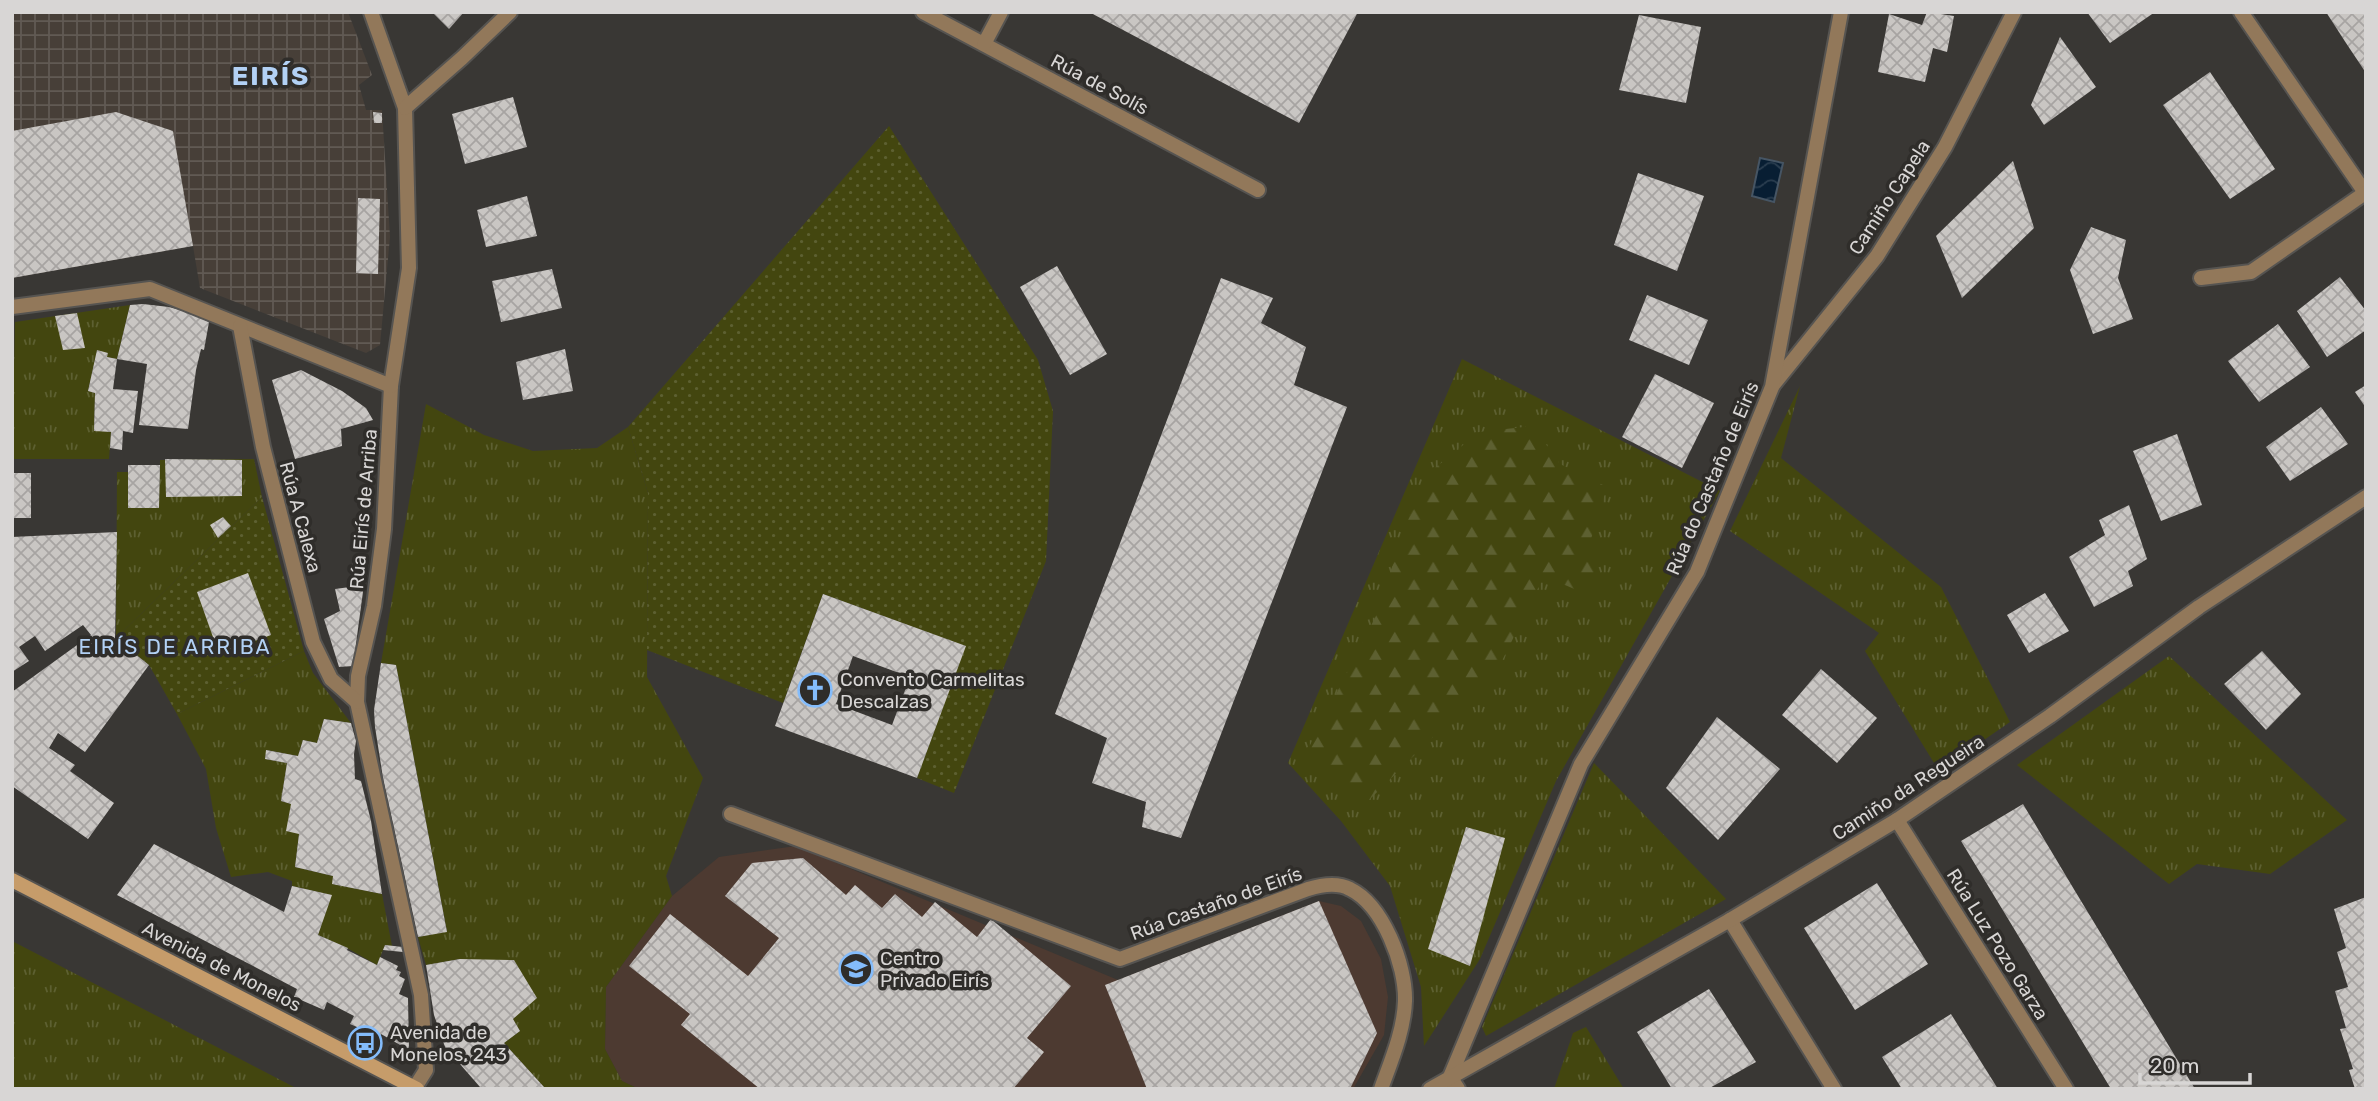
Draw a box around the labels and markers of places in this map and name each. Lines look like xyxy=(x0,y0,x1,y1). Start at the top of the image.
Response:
place label: Convento Carmelitas Descalzas xyxy=(840,668,1025,713)
church icon: Convento Carmelitas Descalzas xyxy=(796,671,834,709)
place label: Centro Privado Eirís xyxy=(880,947,989,992)
school or university icon: Centro Privado Eirís xyxy=(837,950,875,988)
place label: Avenida de Monelos, 243 xyxy=(390,1021,507,1066)
bus stop icon: Avenida de Monelos, 243 xyxy=(346,1024,384,1062)

